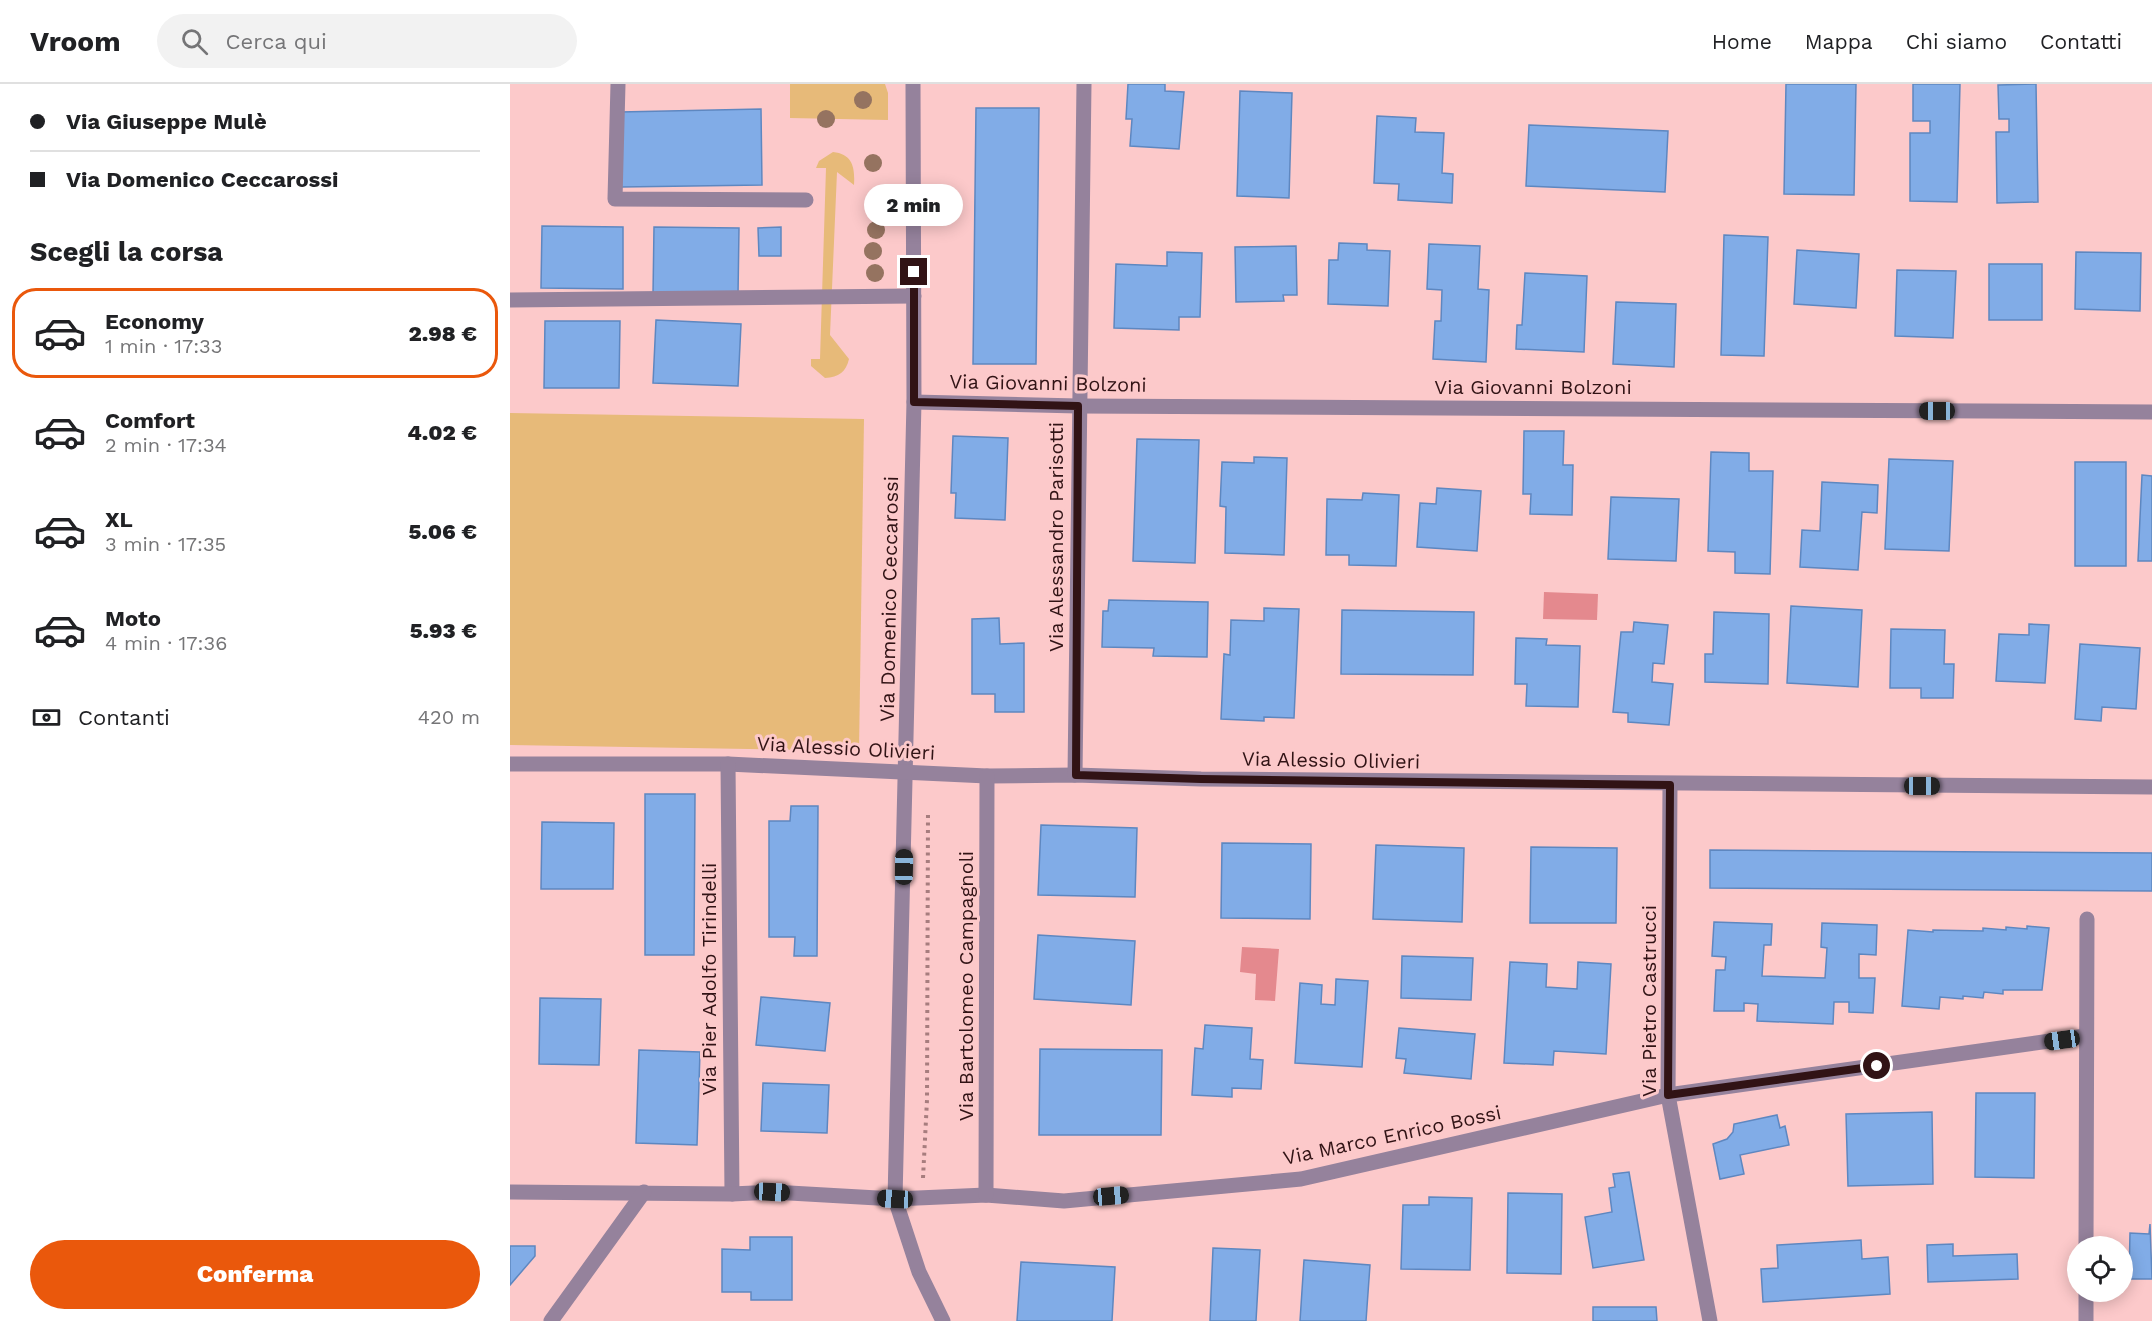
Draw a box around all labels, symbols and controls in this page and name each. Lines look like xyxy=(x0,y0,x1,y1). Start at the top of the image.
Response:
search box xyxy=(157,14,577,68)
text: Vroom xyxy=(30,25,121,58)
icon: search xyxy=(178,25,211,58)
text: Cerca qui xyxy=(226,29,327,54)
text: Home xyxy=(1712,29,1772,54)
text: Mappa xyxy=(1805,29,1873,54)
text: Chi siamo xyxy=(1906,29,2007,54)
text: Contatti xyxy=(2040,29,2122,54)
text: Via Giuseppe Mulè xyxy=(66,109,267,134)
text: Via Domenico Ceccarossi xyxy=(66,167,338,192)
callout: 2 min xyxy=(864,185,964,227)
text: 2 min xyxy=(886,193,941,217)
text: Scegli la corsa xyxy=(30,236,223,268)
route end xyxy=(900,258,927,285)
icon: car xyxy=(33,306,87,360)
text: Economy xyxy=(105,309,204,334)
text: 2.98 € xyxy=(408,321,477,346)
text: 1 min · 17:33 xyxy=(105,334,222,358)
street label: Via Giovanni Bolzoni xyxy=(949,369,1147,397)
street label: Via Giovanni Bolzoni xyxy=(1434,375,1632,399)
car xyxy=(1919,402,1955,420)
icon: car xyxy=(33,405,87,459)
text: Comfort xyxy=(105,408,195,433)
text: 4.02 € xyxy=(407,420,477,445)
street label: Via Alessandro Parisotti xyxy=(1044,422,1068,652)
text: 2 min · 17:34 xyxy=(105,433,227,457)
street label: Via Domenico Ceccarossi xyxy=(875,476,903,722)
icon: car xyxy=(33,504,87,558)
text: XL xyxy=(105,507,133,532)
text: 5.06 € xyxy=(408,519,477,544)
text: 3 min · 17:35 xyxy=(105,532,226,556)
icon: car xyxy=(33,603,87,657)
text: Moto xyxy=(105,606,161,631)
text: 5.93 € xyxy=(410,618,477,643)
text: 4 min · 17:36 xyxy=(105,631,227,655)
icon: cash xyxy=(30,701,63,734)
text: Contanti xyxy=(78,705,170,730)
text: 420 m xyxy=(418,705,480,729)
street label: Via Alessio Olivieri xyxy=(756,731,936,765)
street label: Via Alessio Olivieri xyxy=(1242,746,1420,774)
car xyxy=(1904,777,1940,795)
car xyxy=(895,849,913,885)
street label: Via Bartolomeo Campagnoli xyxy=(954,851,978,1121)
street label: Via Pier Adolfo Tirindelli xyxy=(697,863,721,1095)
street label: Via Pietro Castrucci xyxy=(1637,905,1661,1097)
car xyxy=(2043,1029,2081,1051)
route start xyxy=(1863,1052,1890,1079)
street label: Via Marco Enrico Bossi xyxy=(1281,1100,1503,1170)
car xyxy=(754,1182,790,1202)
car xyxy=(1092,1185,1130,1207)
car xyxy=(877,1189,913,1209)
map controls xyxy=(2067,1236,2133,1302)
button: locate xyxy=(2067,1236,2133,1302)
button: Conferma xyxy=(30,1240,480,1309)

